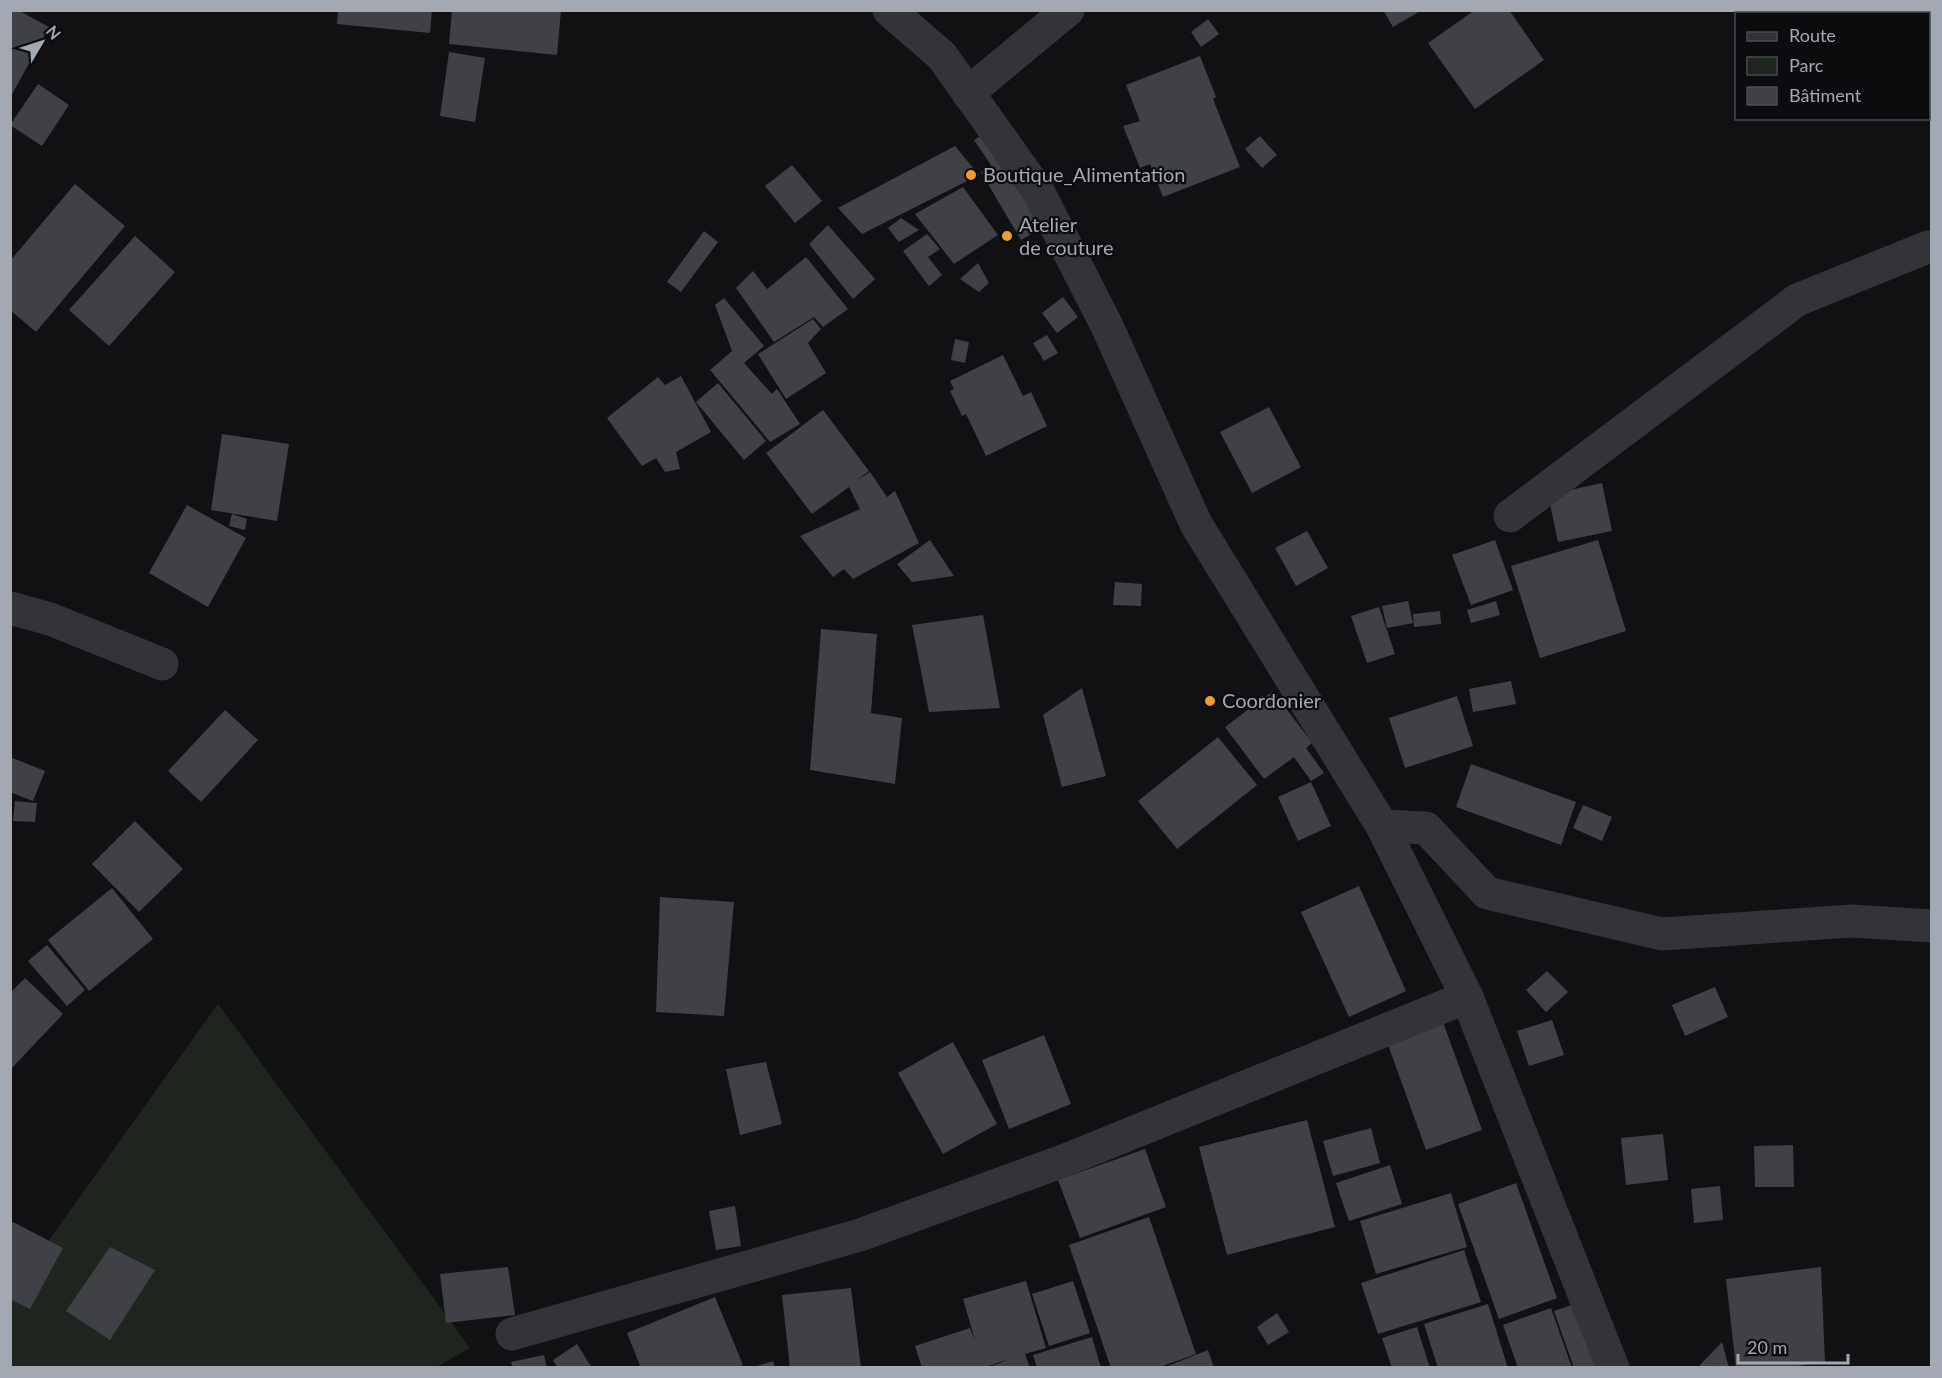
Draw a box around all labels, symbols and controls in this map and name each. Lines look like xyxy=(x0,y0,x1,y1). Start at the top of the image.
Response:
north arrow xyxy=(12,12,72,72)
legend xyxy=(1735,12,1930,120)
text: N xyxy=(43,21,65,43)
text: Route xyxy=(1789,24,1836,46)
text: Parc xyxy=(1789,54,1824,76)
text: Bâtiment xyxy=(1789,84,1862,106)
place label: Boutique_Alimentation xyxy=(983,162,1186,186)
marker: Boutique_Alimentation xyxy=(964,168,978,182)
place label: Atelier de couture xyxy=(1019,212,1114,259)
marker: Atelier de couture xyxy=(1000,229,1014,243)
place label: Coordonier xyxy=(1222,688,1322,712)
marker: Coordonier xyxy=(1203,694,1217,708)
scale bar xyxy=(1738,1327,1848,1365)
text: 20 m xyxy=(1747,1336,1787,1358)

